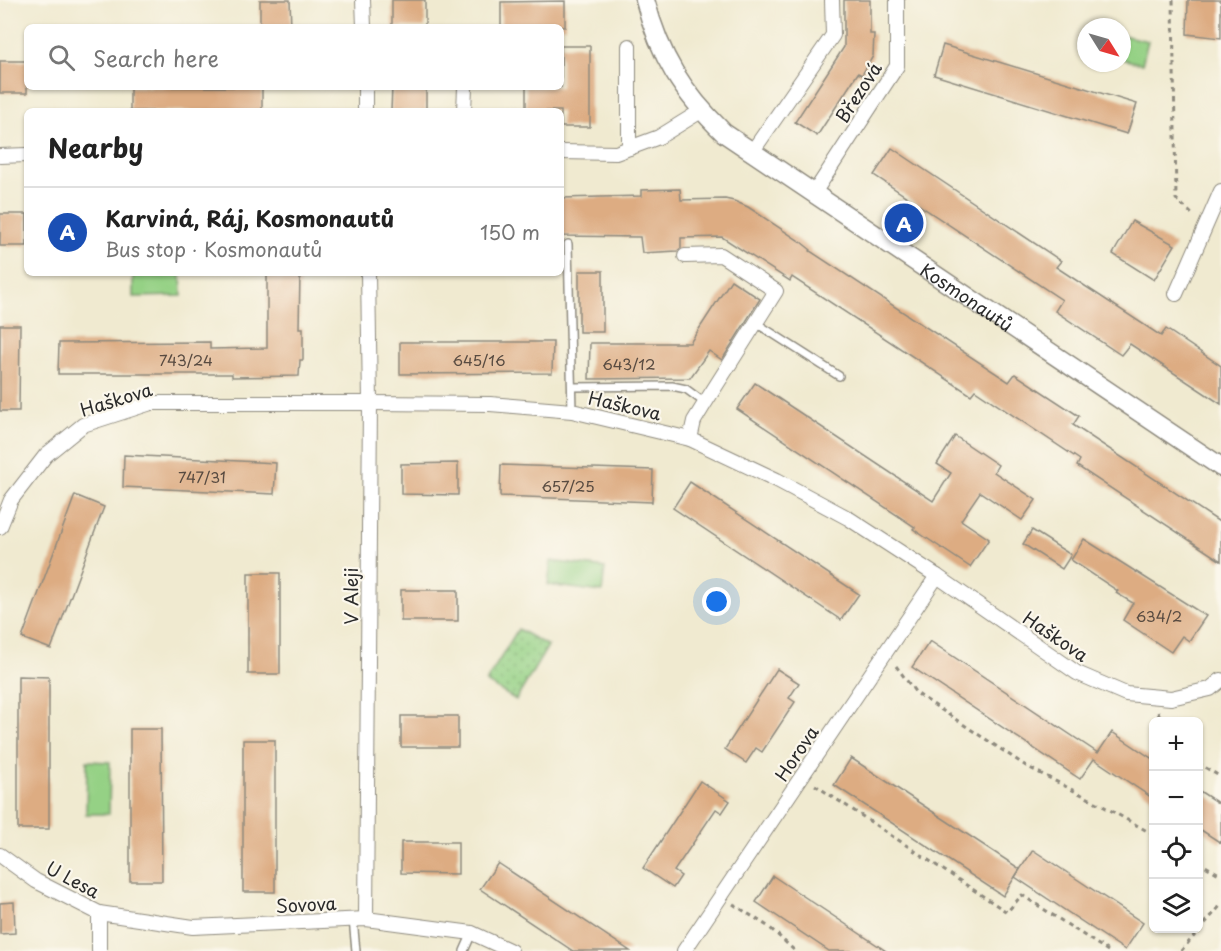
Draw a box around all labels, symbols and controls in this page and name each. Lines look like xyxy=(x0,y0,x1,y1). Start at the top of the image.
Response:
north arrow xyxy=(1077,18,1131,72)
search box xyxy=(24,24,564,90)
icon: search xyxy=(45,41,78,74)
text: Search here xyxy=(93,41,219,74)
street label: Březová xyxy=(828,56,888,128)
text: Nearby xyxy=(48,128,143,167)
pin: A xyxy=(884,200,924,246)
text: Karviná, Ráj, Kosmonautů xyxy=(105,201,394,234)
text: A xyxy=(60,217,75,247)
text: 150 m xyxy=(480,217,540,247)
text: Bus stop · Kosmonautů xyxy=(105,234,322,264)
street label: Kosmonautů xyxy=(916,256,1019,337)
house number: 743/24 xyxy=(159,348,213,371)
house number: 645/16 xyxy=(452,348,506,371)
house number: 643/12 xyxy=(602,352,656,375)
street label: Haškova xyxy=(77,375,155,423)
street label: Haškova xyxy=(586,384,664,426)
house number: 747/31 xyxy=(178,465,226,488)
house number: 657/25 xyxy=(541,474,595,497)
street label: V Aleji xyxy=(337,568,364,624)
your location xyxy=(702,587,731,616)
street label: Haškova xyxy=(1018,604,1094,668)
house number: 634/2 xyxy=(1136,604,1182,627)
map controls xyxy=(1149,717,1203,933)
button: + xyxy=(1149,717,1203,771)
street label: Horova xyxy=(767,720,825,786)
button: − xyxy=(1149,771,1203,825)
button: locate xyxy=(1149,825,1203,879)
street label: U Lesa xyxy=(41,854,105,905)
button: layers xyxy=(1149,879,1203,933)
street label: Sovova xyxy=(275,889,337,919)

